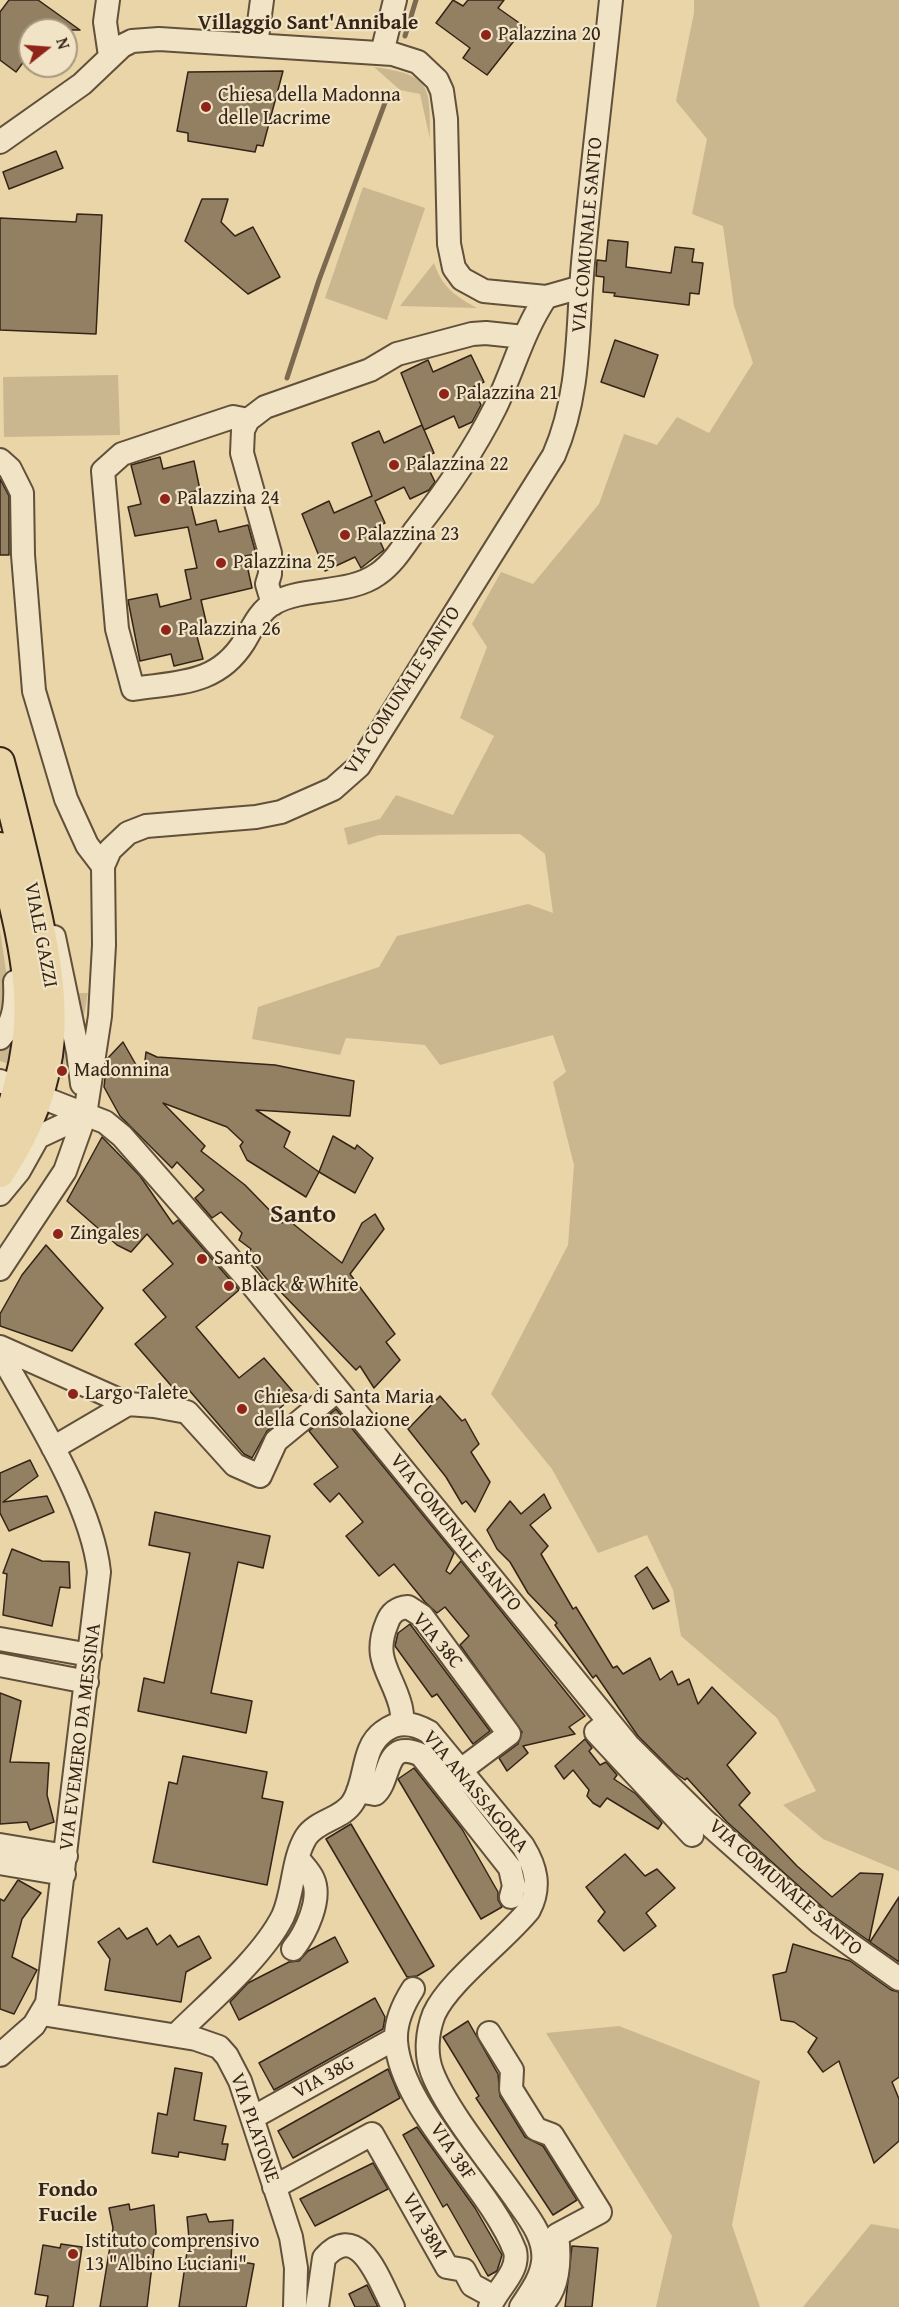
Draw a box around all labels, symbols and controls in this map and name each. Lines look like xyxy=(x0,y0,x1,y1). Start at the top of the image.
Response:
district label: Villaggio Sant'Annibale xyxy=(198,11,418,37)
north arrow xyxy=(18,18,78,78)
place label: Palazzina 20 xyxy=(498,23,601,47)
marker: Palazzina 20 xyxy=(479,28,493,42)
text: N xyxy=(50,35,76,52)
place label: Chiesa della Madonna delle Lacrime xyxy=(218,84,401,131)
marker: Chiesa della Madonna delle Lacrime xyxy=(199,100,213,114)
street label: VIA COMUNALE SANTO xyxy=(567,136,609,334)
place label: Palazzina 21 xyxy=(456,382,559,406)
marker: Palazzina 21 xyxy=(437,387,451,401)
place label: Palazzina 22 xyxy=(406,453,509,477)
marker: Palazzina 22 xyxy=(387,458,401,472)
place label: Palazzina 24 xyxy=(177,487,280,511)
marker: Palazzina 24 xyxy=(158,492,172,506)
place label: Palazzina 23 xyxy=(357,523,460,547)
marker: Palazzina 23 xyxy=(338,528,352,542)
place label: Palazzina 25 xyxy=(233,551,336,575)
marker: Palazzina 25 xyxy=(214,556,228,570)
street label: VIA COMUNALE SANTO xyxy=(340,602,466,780)
place label: Palazzina 26 xyxy=(178,618,281,642)
marker: Palazzina 26 xyxy=(159,623,173,637)
street label: VIALE GAZZI xyxy=(18,880,62,990)
place label: Madonnina xyxy=(74,1059,169,1083)
marker: Madonnina xyxy=(55,1064,69,1078)
district label: Santo xyxy=(270,1199,336,1231)
place label: Zingales xyxy=(70,1222,140,1246)
marker: Zingales xyxy=(51,1227,65,1241)
place label: Santo xyxy=(214,1247,262,1271)
marker: Santo xyxy=(195,1252,209,1266)
place label: Black & White xyxy=(241,1274,359,1298)
marker: Black & White xyxy=(222,1279,236,1293)
place label: Largo Talete xyxy=(85,1382,188,1406)
place label: Chiesa di Santa Maria della Consolazione xyxy=(254,1386,434,1433)
marker: Largo Talete xyxy=(66,1387,80,1401)
marker: Chiesa di Santa Maria della Consolazione xyxy=(235,1402,249,1416)
street label: VIA COMUNALE SANTO xyxy=(384,1449,526,1617)
street label: VIA 38C xyxy=(407,1608,467,1674)
street label: VIA EVEMERO DA MESSINA xyxy=(55,1622,107,1852)
street label: VIA ANASSAGORA xyxy=(417,1726,533,1858)
street label: VIA COMUNALE SANTO xyxy=(703,1815,867,1961)
street label: VIA 38G xyxy=(289,2051,359,2105)
street label: VIA PLATONE xyxy=(224,2070,284,2186)
street label: VIA 38F xyxy=(424,2118,480,2186)
district label: Fondo Fucile xyxy=(38,2177,98,2228)
street label: VIA 38M xyxy=(396,2189,452,2263)
place label: Istituto comprensivo 13 "Albino Luciani" xyxy=(85,2230,259,2277)
marker: Istituto comprensivo 13 "Albino Luciani" xyxy=(66,2247,80,2261)

